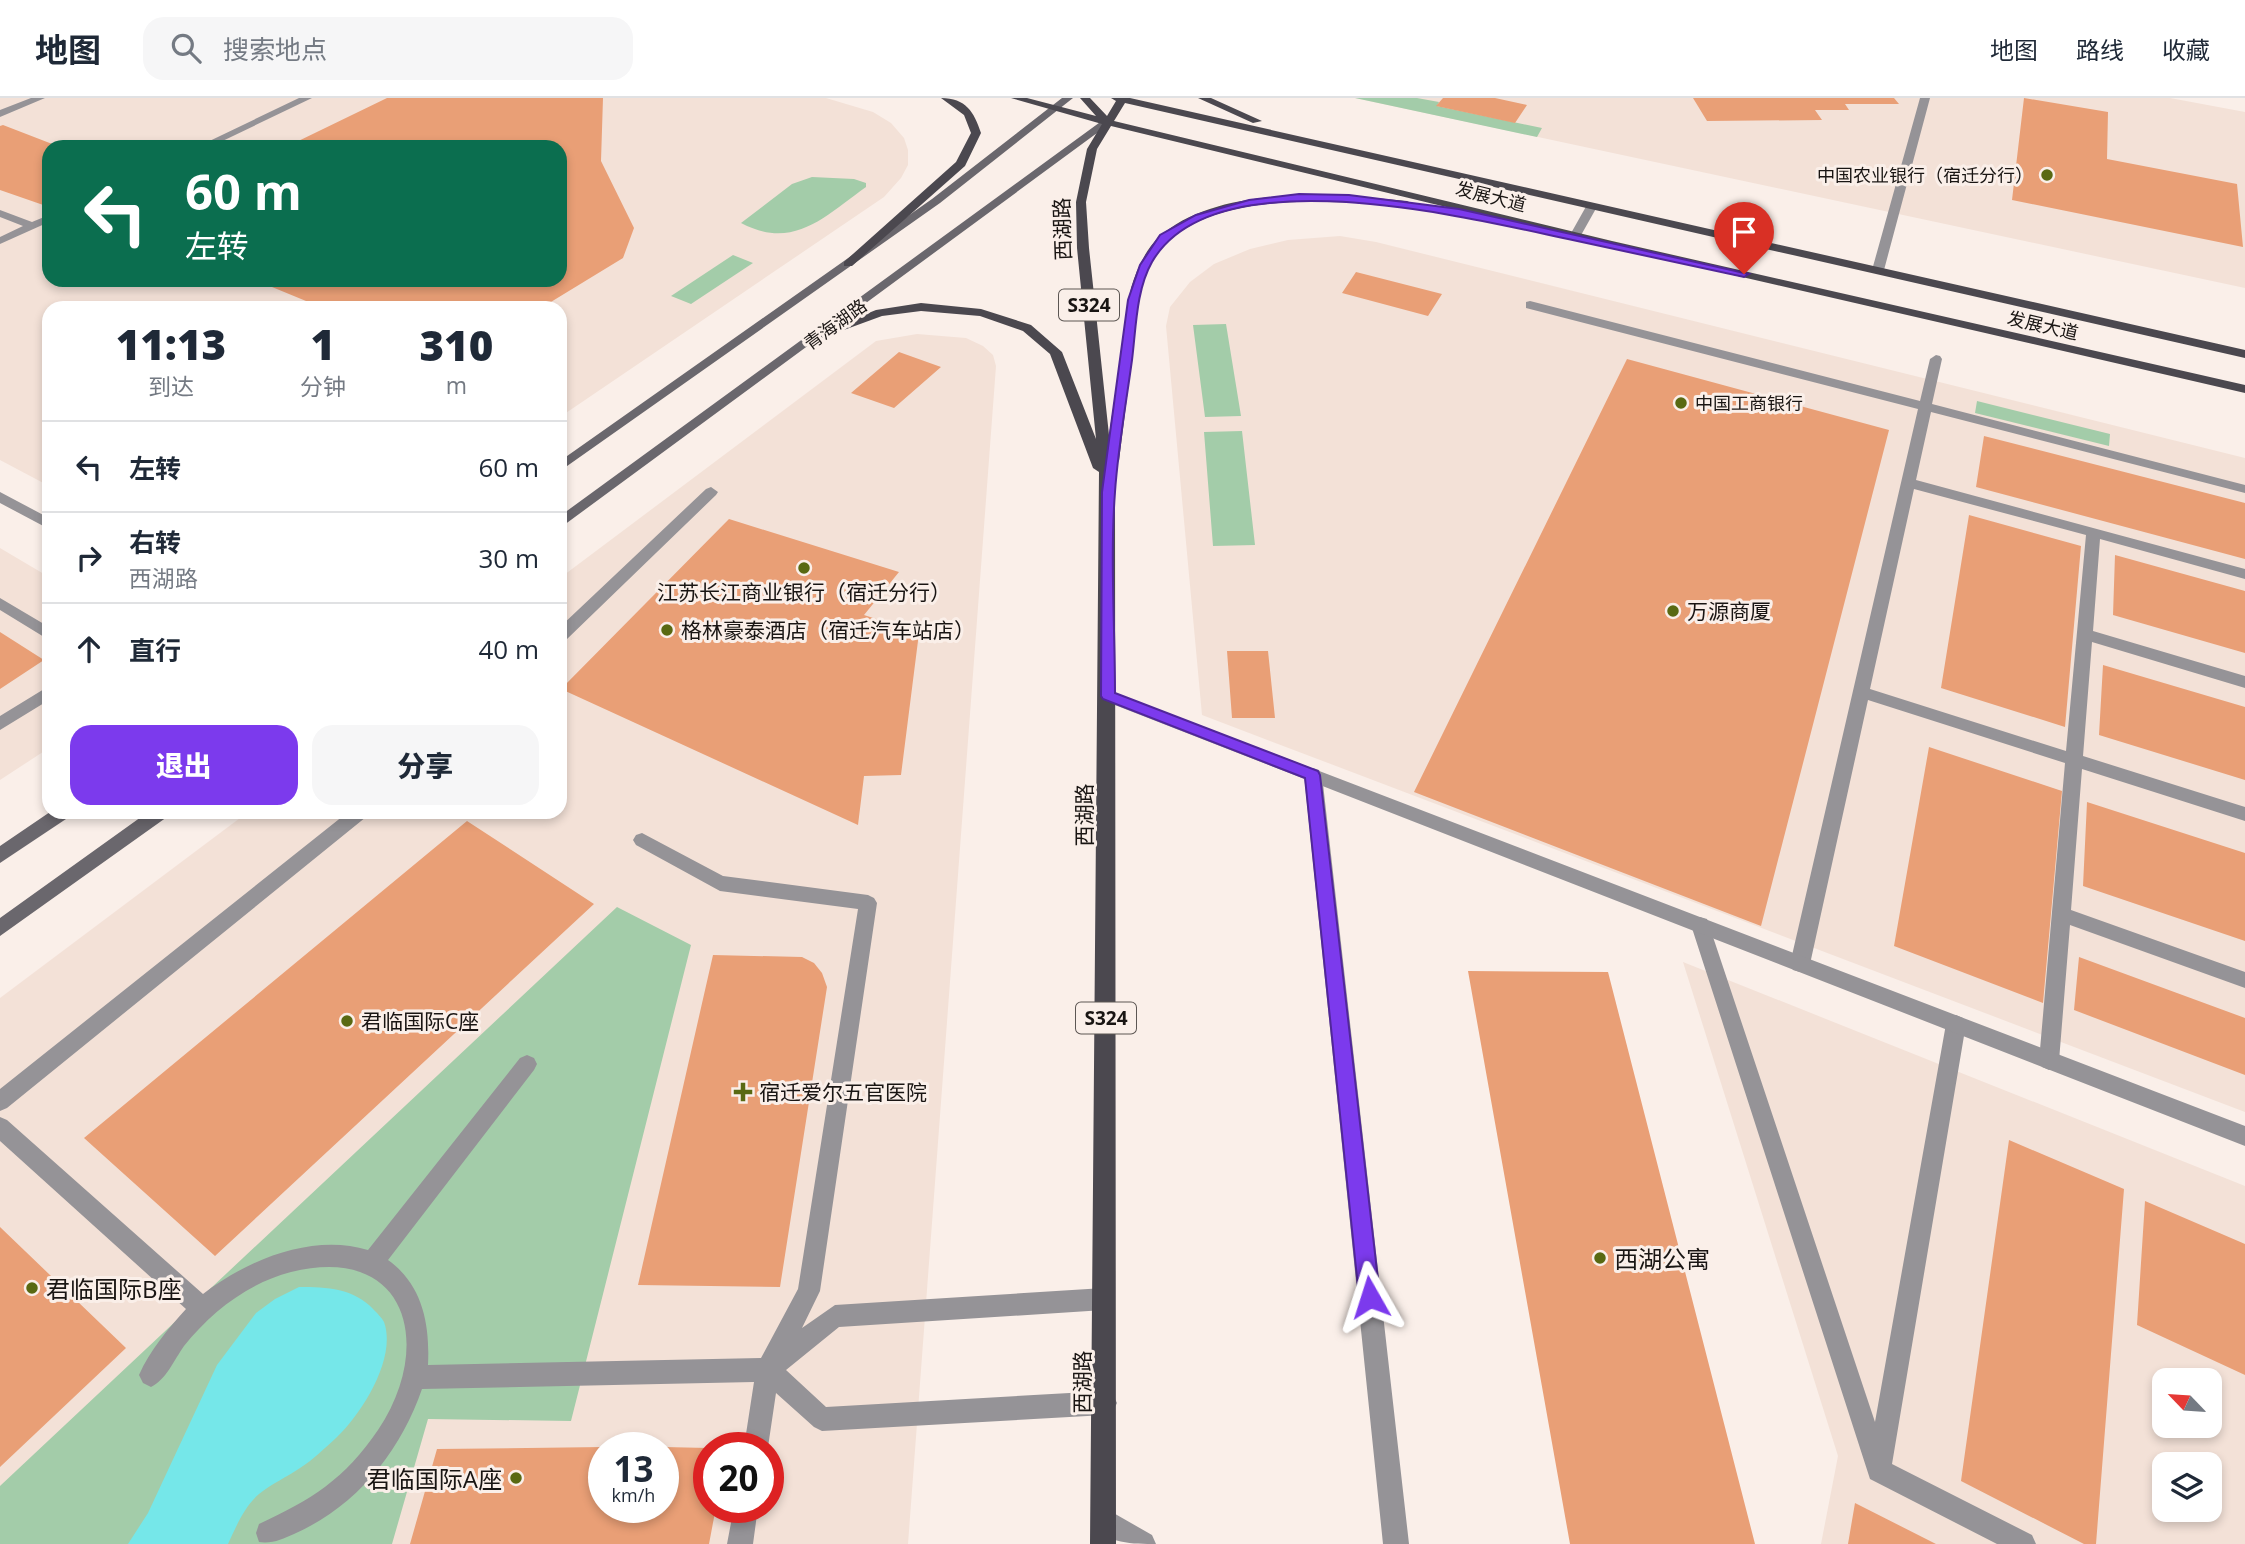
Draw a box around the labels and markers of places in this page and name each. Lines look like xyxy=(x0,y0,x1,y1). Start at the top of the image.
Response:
place label: 中国农业银行（宿迁分行） xyxy=(1817,163,2033,187)
marker: 中国农业银行（宿迁分行） xyxy=(2039,167,2055,183)
pin xyxy=(1714,202,1774,274)
place label: 中国工商银行 xyxy=(1695,391,1803,415)
marker: 中国工商银行 xyxy=(1673,395,1689,411)
marker: 江苏长江商业银行（宿迁分行） xyxy=(796,560,812,576)
place label: 江苏长江商业银行（宿迁分行） xyxy=(657,578,951,606)
place label: 万源商厦 xyxy=(1687,597,1771,625)
marker: 万源商厦 xyxy=(1665,603,1681,619)
place label: 格林豪泰酒店（宿迁汽车站店） xyxy=(681,616,975,644)
marker: 格林豪泰酒店（宿迁汽车站店） xyxy=(659,622,675,638)
place label: 君临国际C座 xyxy=(361,1007,479,1035)
marker: 君临国际C座 xyxy=(339,1013,355,1029)
place label: 宿迁爱尔五官医院 xyxy=(759,1078,927,1106)
marker: 宿迁爱尔五官医院 xyxy=(733,1082,753,1102)
place label: 西湖公寓 xyxy=(1614,1242,1710,1275)
marker: 西湖公寓 xyxy=(1592,1250,1608,1266)
place label: 君临国际B座 xyxy=(46,1272,182,1305)
marker: 君临国际B座 xyxy=(24,1280,40,1296)
place label: 君临国际A座 xyxy=(367,1462,502,1495)
marker: 君临国际A座 xyxy=(508,1470,524,1486)

